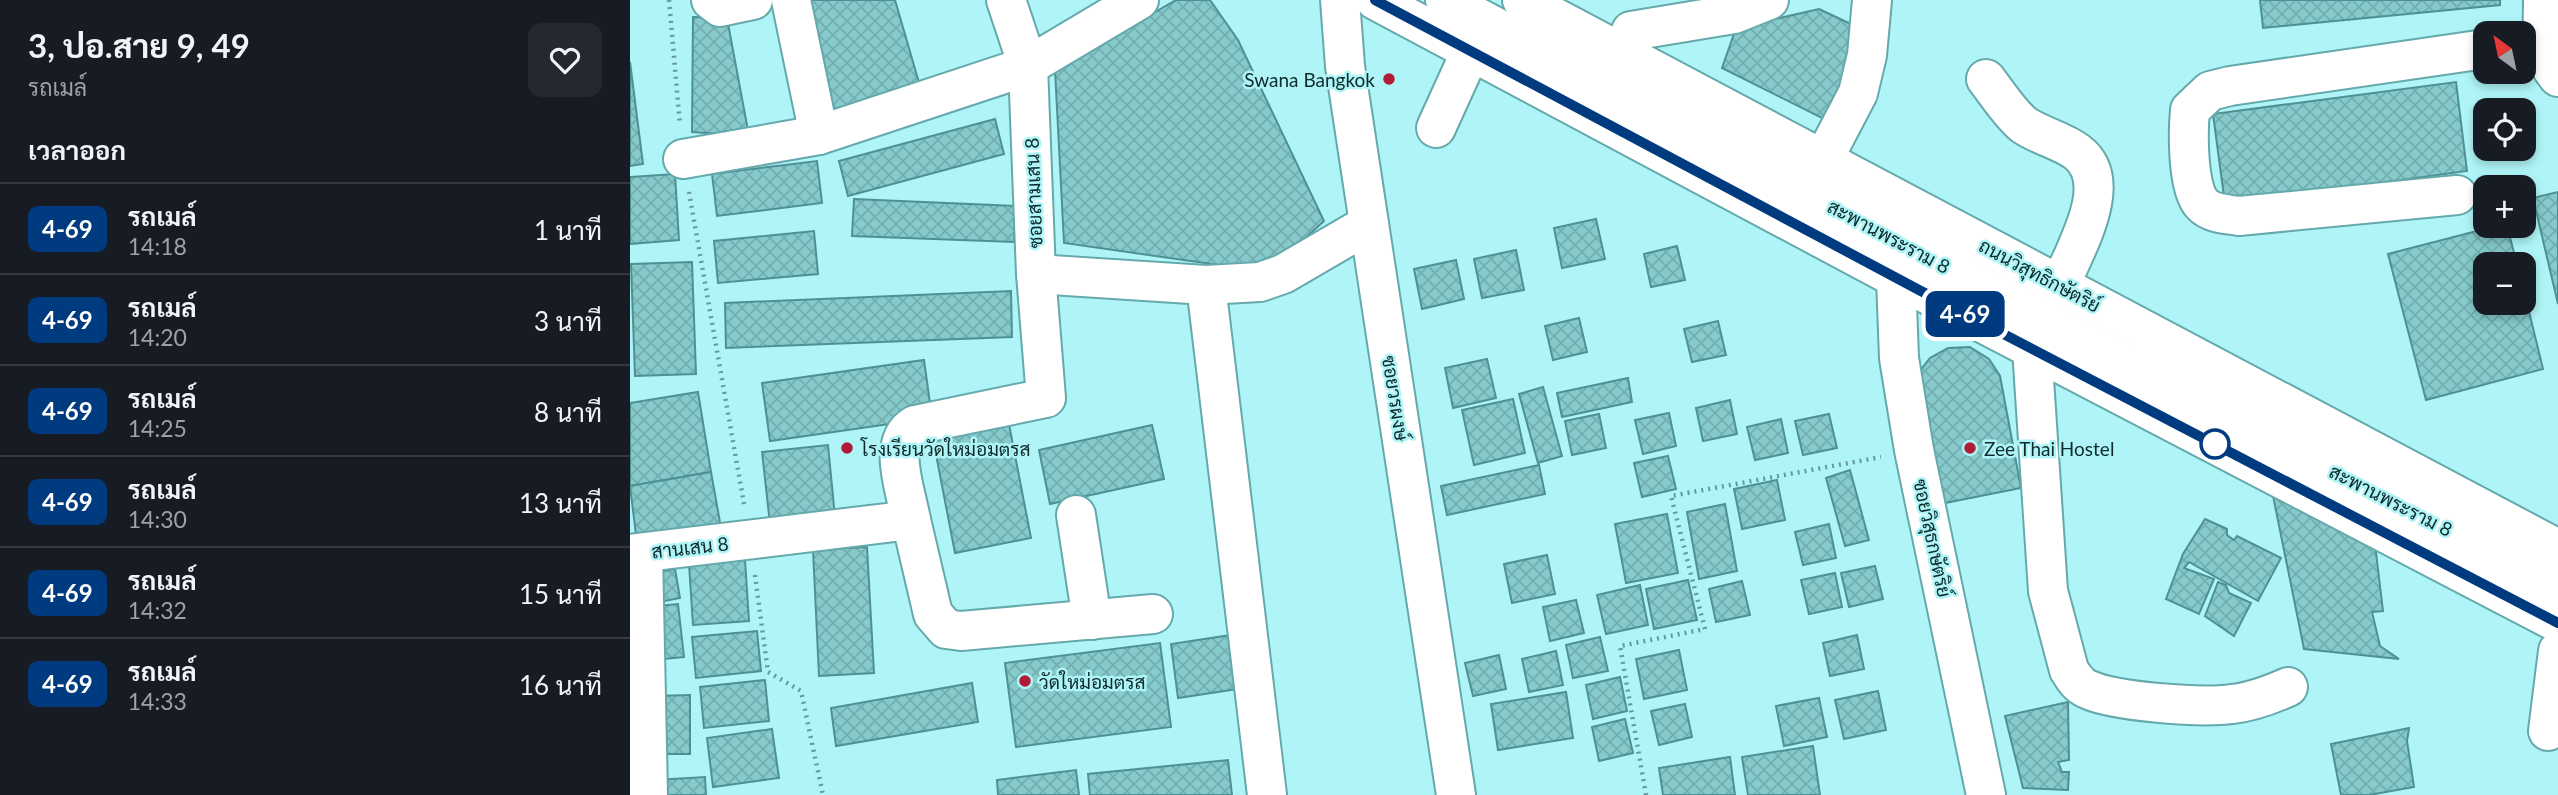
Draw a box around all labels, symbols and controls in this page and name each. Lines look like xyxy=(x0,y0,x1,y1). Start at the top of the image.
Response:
north arrow xyxy=(2473,21,2536,84)
map controls xyxy=(2473,21,2536,315)
button: heart xyxy=(528,23,602,97)
text: 3, ปอ.สาย 9, 49 xyxy=(28,25,250,65)
place label: Swana Bangkok xyxy=(1244,68,1375,91)
marker: Swana Bangkok xyxy=(1381,71,1397,87)
text: รถเมล์ xyxy=(28,73,87,101)
button: locate xyxy=(2473,98,2536,161)
text: เวลาออก xyxy=(28,134,126,166)
street label: ซอยสามเสน 8 xyxy=(1020,137,1046,249)
button: + xyxy=(2473,175,2536,238)
street label: สะพานพระราม 8 xyxy=(1824,194,1954,278)
text: รถเมล์ xyxy=(128,200,197,232)
text: 4-69 xyxy=(42,214,93,243)
text: 1 นาที xyxy=(534,214,602,246)
text: 14:18 xyxy=(128,232,187,260)
street label: ถนนวิสุทธิกษัตริย์ xyxy=(1974,233,2105,318)
button: − xyxy=(2473,252,2536,315)
text: รถเมล์ xyxy=(128,291,197,323)
line badge: 4-69 xyxy=(1916,291,2014,337)
text: 4-69 xyxy=(1940,299,1990,328)
text: 4-69 xyxy=(42,305,93,334)
text: 3 นาที xyxy=(534,305,602,337)
text: 14:20 xyxy=(128,323,187,351)
street label: ซอยวรผงษ์ xyxy=(1378,354,1414,443)
text: รถเมล์ xyxy=(128,382,197,414)
text: 4-69 xyxy=(42,396,93,425)
text: 8 นาที xyxy=(534,396,602,428)
text: 14:25 xyxy=(128,414,187,442)
unlabelled marker xyxy=(2200,429,2230,459)
place label: โรงเรียนวัดใหม่อมตรส xyxy=(860,437,1031,460)
place label: Zee Thai Hostel xyxy=(1984,437,2114,460)
marker: โรงเรียนวัดใหม่อมตรส xyxy=(839,440,855,456)
marker: Zee Thai Hostel xyxy=(1962,440,1978,456)
street label: สะพานพระราม 8 xyxy=(2326,459,2456,541)
text: รถเมล์ xyxy=(128,473,197,505)
street label: ซอยวิสุธกษัตริย์ xyxy=(1907,477,1957,600)
text: 4-69 xyxy=(42,487,93,516)
text: 13 นาที xyxy=(519,487,602,519)
text: 14:30 xyxy=(128,505,187,533)
street label: สานเสน 8 xyxy=(650,532,730,562)
text: รถเมล์ xyxy=(128,564,197,596)
text: 4-69 xyxy=(42,578,93,607)
text: 15 นาที xyxy=(519,578,602,610)
text: 14:32 xyxy=(128,596,187,624)
text: รถเมล์ xyxy=(128,655,197,687)
text: 4-69 xyxy=(42,669,93,698)
text: 16 นาที xyxy=(519,669,602,701)
place label: วัดใหม่อมตรส xyxy=(1039,670,1145,693)
marker: วัดใหม่อมตรส xyxy=(1017,673,1033,689)
text: 14:33 xyxy=(128,687,187,715)

